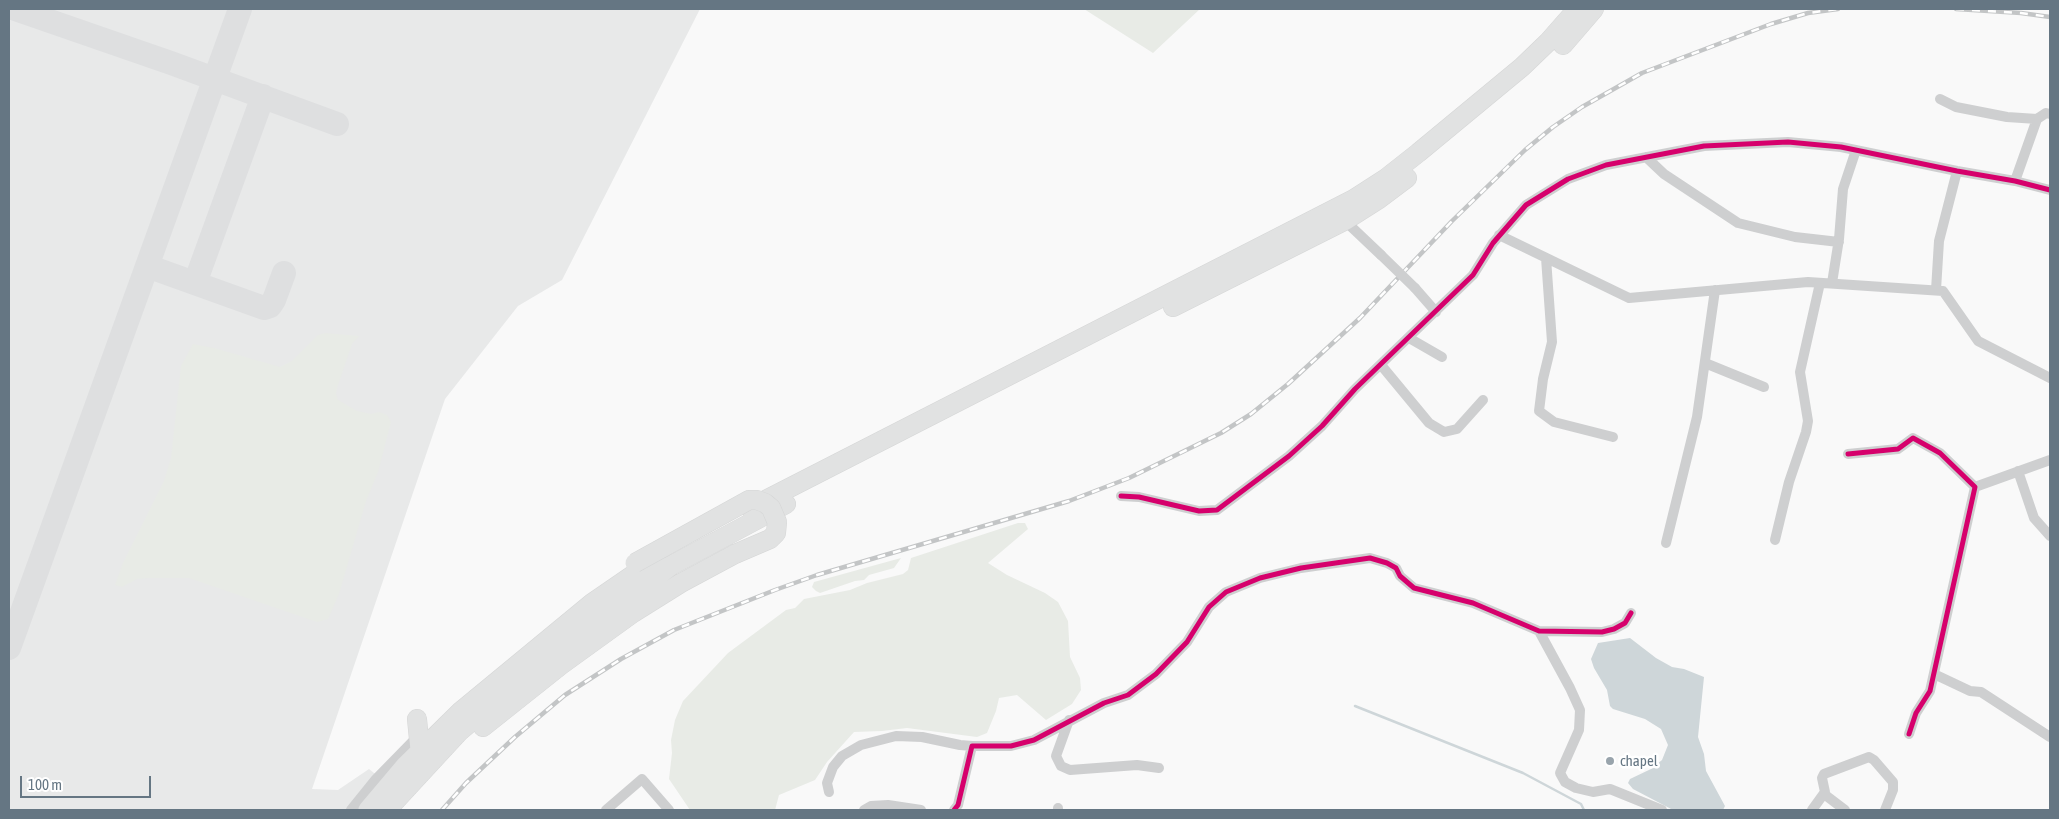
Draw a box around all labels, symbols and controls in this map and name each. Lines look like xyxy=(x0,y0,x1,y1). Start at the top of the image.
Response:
place label: chapel xyxy=(1620,752,1658,770)
marker: chapel xyxy=(1604,755,1616,767)
scale bar xyxy=(22,766,154,798)
text: 100 m xyxy=(28,776,62,793)

